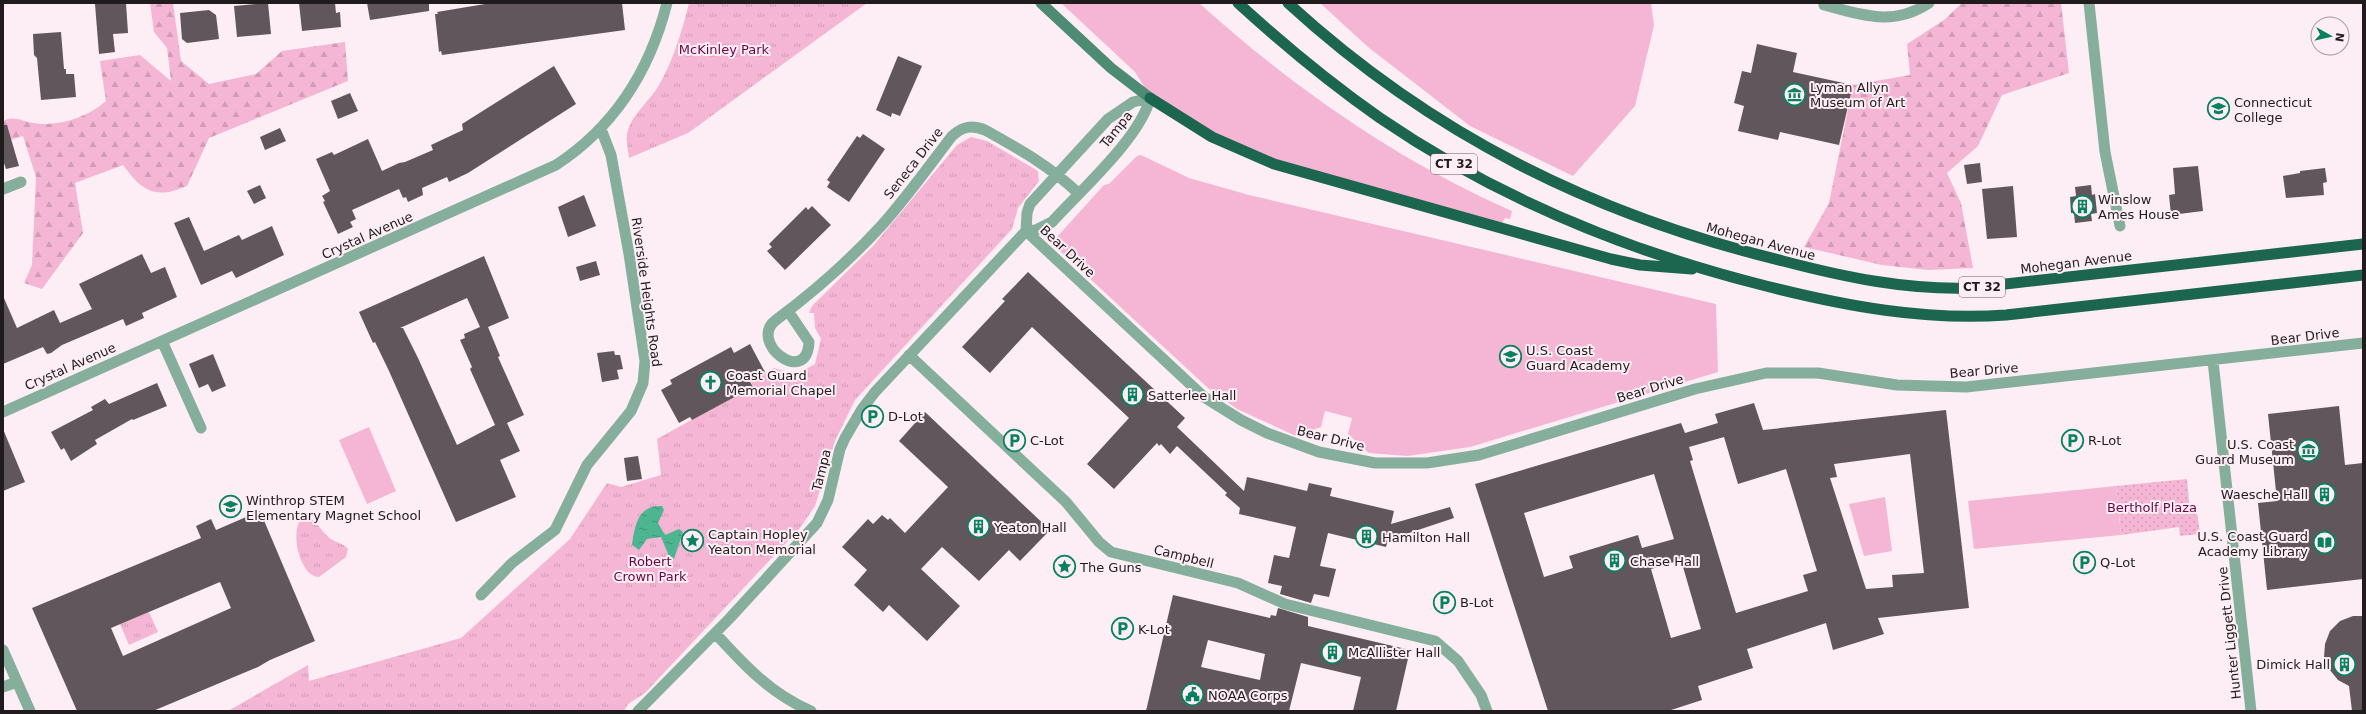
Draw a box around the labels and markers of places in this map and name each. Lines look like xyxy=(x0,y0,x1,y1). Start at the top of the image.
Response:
place label: Lyman Allyn Museum of Art xyxy=(1810,80,1905,110)
museum icon: Lyman Allyn Museum of Art xyxy=(1781,81,1807,107)
place label: Connecticut College xyxy=(2234,95,2312,125)
school or university icon: Connecticut College xyxy=(2205,96,2231,122)
place label: Winslow Ames House xyxy=(2098,192,2179,222)
building icon: Winslow Ames House xyxy=(2069,193,2095,219)
place label: U.S. Coast Guard Academy xyxy=(1526,343,1630,373)
school or university icon: U.S. Coast Guard Academy xyxy=(1498,344,1524,370)
place label: Coast Guard Memorial Chapel xyxy=(726,368,836,398)
church icon: Coast Guard Memorial Chapel xyxy=(698,369,724,395)
building icon: Satterlee Hall xyxy=(1120,382,1146,408)
place label: Satterlee Hall xyxy=(1148,388,1236,403)
parking icon: D-Lot xyxy=(860,403,886,429)
place label: D-Lot xyxy=(888,409,923,424)
parking icon: C-Lot xyxy=(1001,427,1027,453)
parking icon: R-Lot xyxy=(2059,427,2085,453)
place label: C-Lot xyxy=(1030,433,1064,448)
place label: R-Lot xyxy=(2088,433,2121,448)
place label: U.S. Coast Guard Museum xyxy=(2195,437,2294,467)
museum icon: U.S. Coast Guard Museum xyxy=(2296,438,2322,464)
building icon: Waesche Hall xyxy=(2311,481,2337,507)
place label: Waesche Hall xyxy=(2221,487,2308,502)
place label: Winthrop STEM Elementary Magnet School xyxy=(246,493,421,523)
school or university icon: Winthrop STEM Elementary Magnet School xyxy=(218,494,244,520)
building icon: Yeaton Hall xyxy=(966,514,992,540)
place label: Yeaton Hall xyxy=(993,520,1067,535)
building icon: Hamilton Hall xyxy=(1353,524,1379,550)
place label: Captain Hopley Yeaton Memorial xyxy=(707,527,816,557)
place icon: Captain Hopley Yeaton Memorial xyxy=(679,528,705,554)
place label: U.S. Coast Guard Academy Library xyxy=(2197,529,2308,559)
place label: Hamilton Hall xyxy=(1382,530,1470,545)
library icon: U.S. Coast Guard Academy Library xyxy=(2311,530,2337,556)
building icon: Chase Hall xyxy=(1601,548,1627,574)
parking icon: Q-Lot xyxy=(2072,549,2098,575)
place icon: The Guns xyxy=(1052,554,1078,580)
place label: Chase Hall xyxy=(1630,554,1699,569)
place label: Q-Lot xyxy=(2100,555,2135,570)
place label: The Guns xyxy=(1079,560,1142,575)
parking icon: B-Lot xyxy=(1432,589,1458,615)
place label: B-Lot xyxy=(1460,595,1494,610)
parking icon: K-Lot xyxy=(1110,616,1136,642)
place label: K-Lot xyxy=(1138,622,1170,637)
building icon: McAllister Hall xyxy=(1320,639,1346,665)
place label: McAllister Hall xyxy=(1348,645,1440,660)
building icon: Dimick Hall xyxy=(2332,651,2358,677)
place label: Dimick Hall xyxy=(2256,657,2330,672)
public building icon: NOAA Corps xyxy=(1180,682,1206,708)
place label: NOAA Corps xyxy=(1208,688,1288,703)

